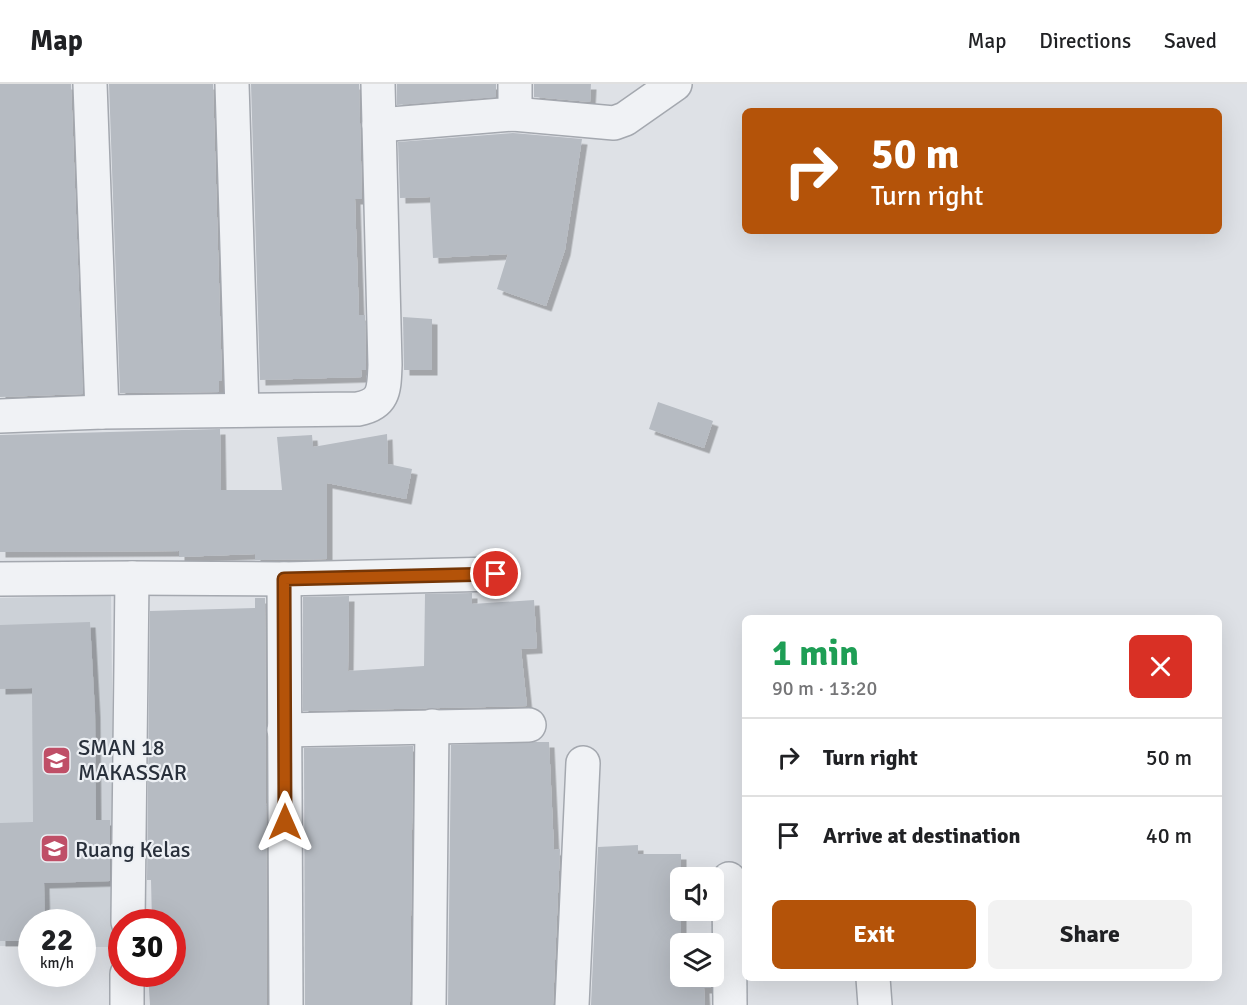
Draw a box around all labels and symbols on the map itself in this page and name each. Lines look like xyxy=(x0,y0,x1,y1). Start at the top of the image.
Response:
pin xyxy=(470,548,521,599)
place label: SMAN 18 MAKASSAR xyxy=(78,734,187,786)
school or university icon: SMAN 18 MAKASSAR xyxy=(41,744,73,776)
position arrow xyxy=(253,790,317,854)
school or university icon: Ruang Kelas xyxy=(38,833,70,865)
place label: Ruang Kelas xyxy=(75,836,190,863)
speed limit sign: 30 xyxy=(108,909,186,987)

